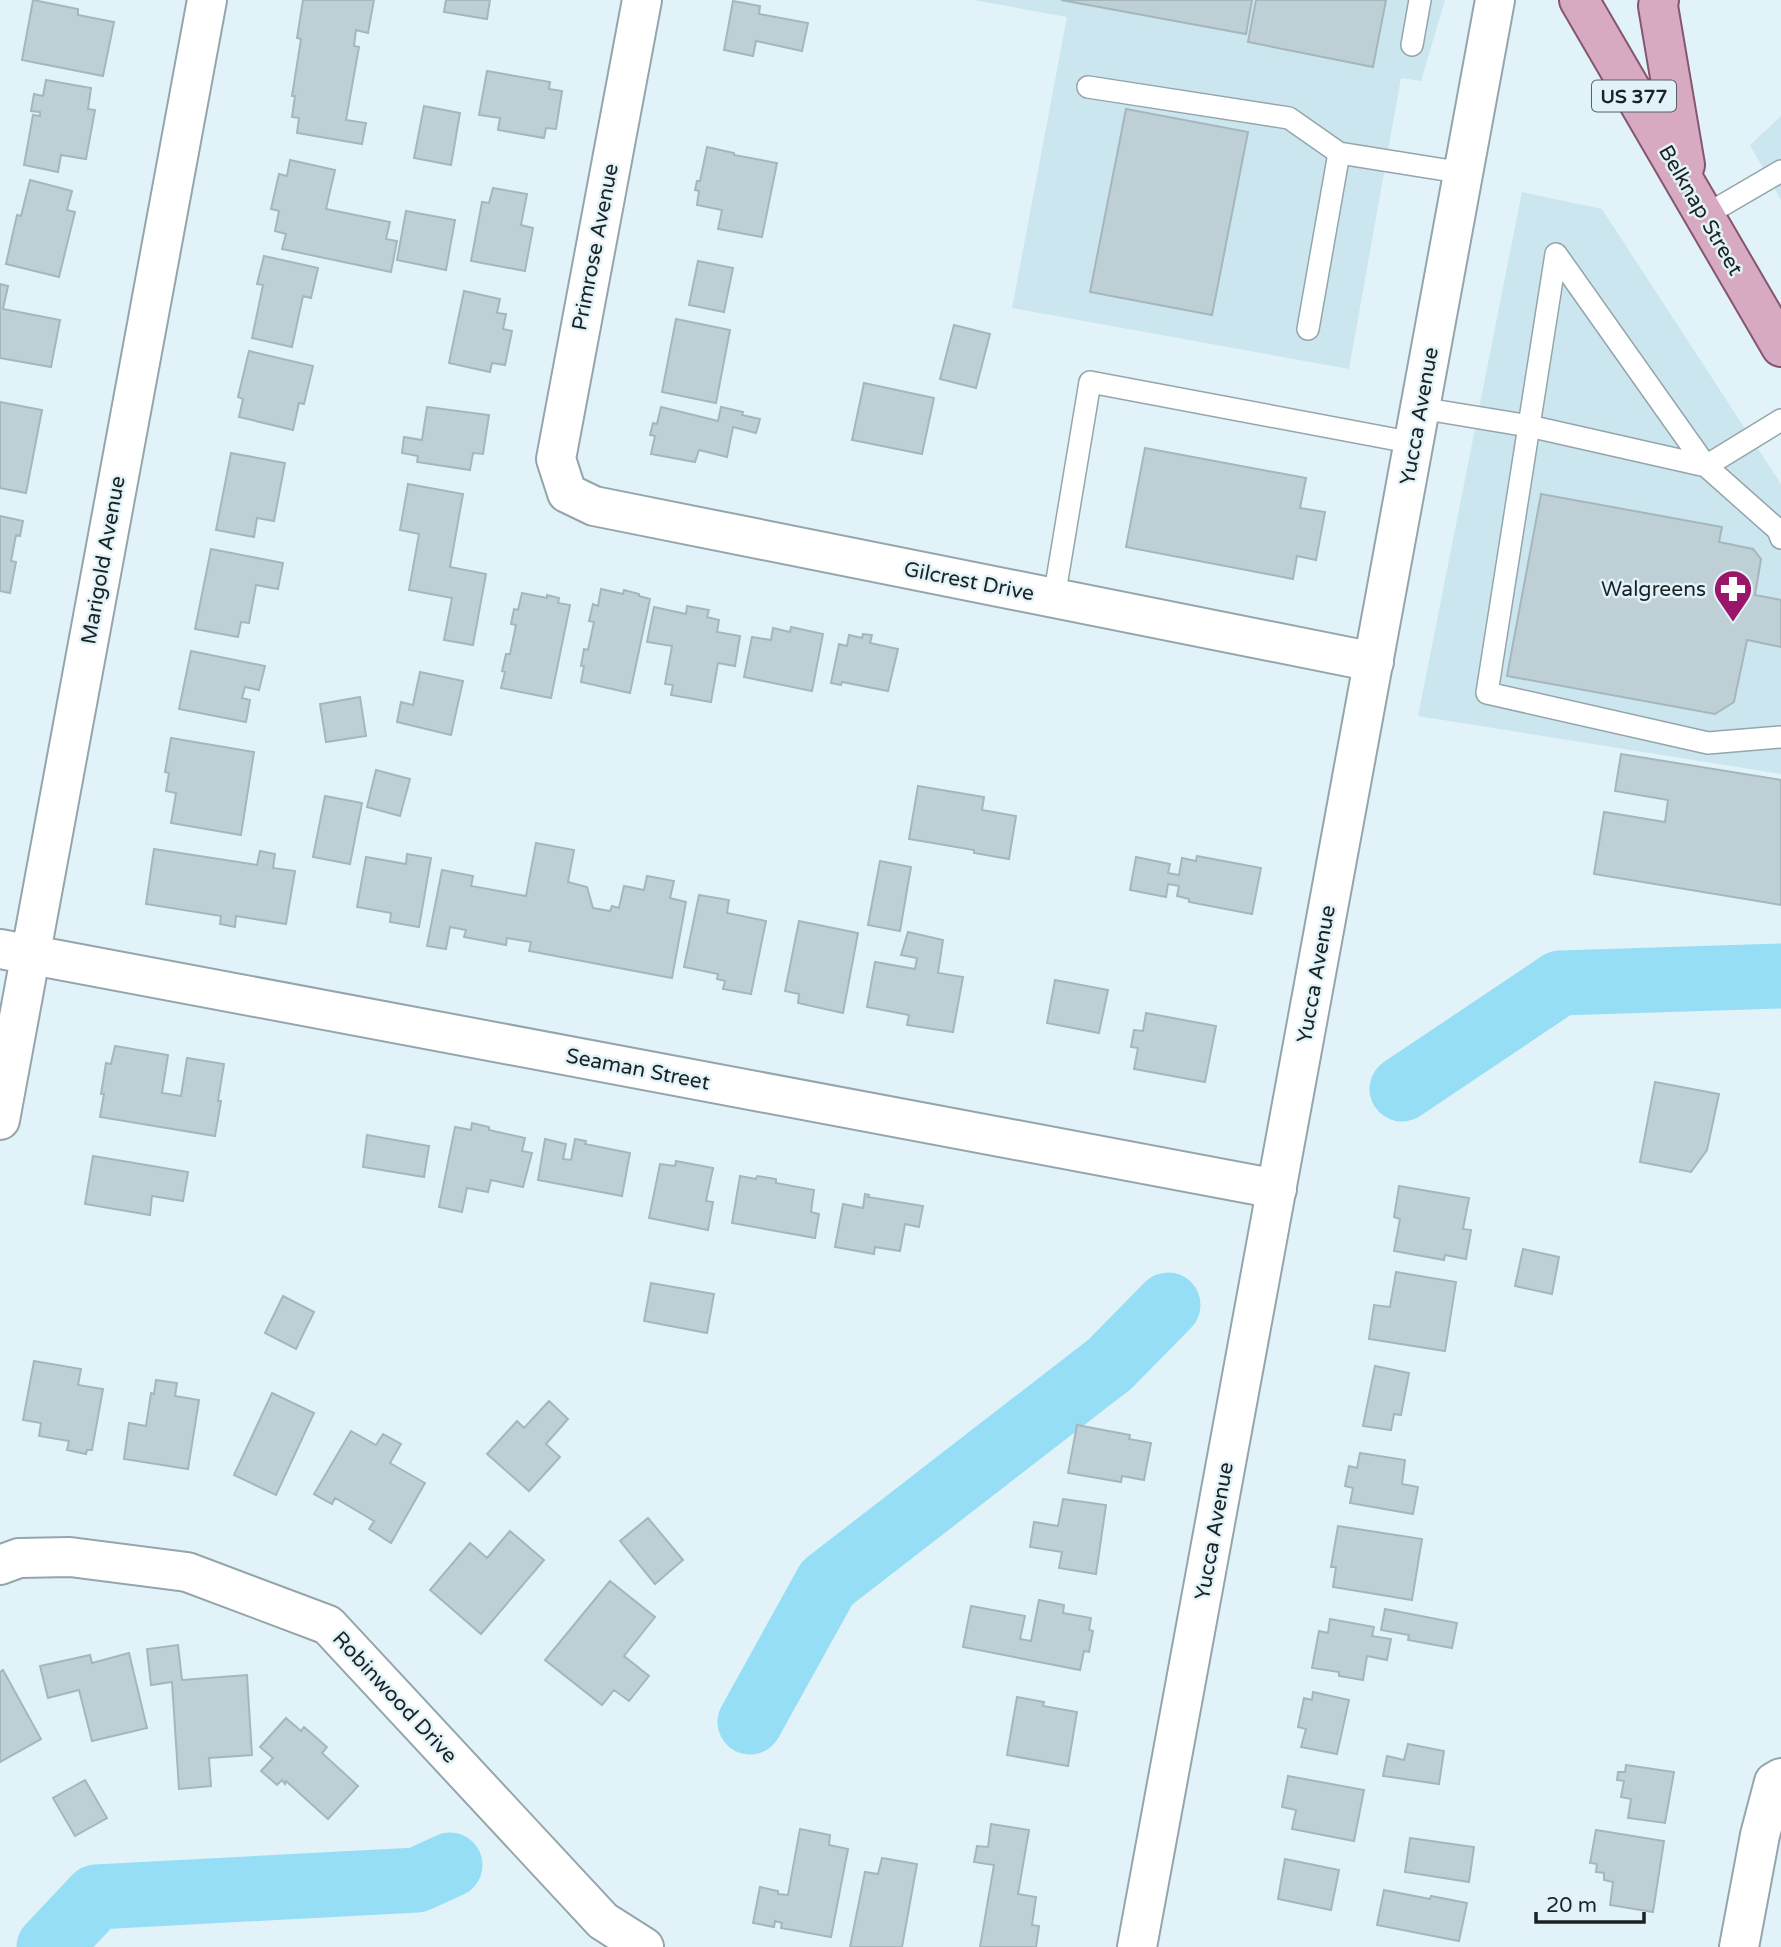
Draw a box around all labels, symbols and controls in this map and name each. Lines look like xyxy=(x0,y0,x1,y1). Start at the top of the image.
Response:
road number: US 377 xyxy=(1592,80,1676,111)
street label: Belknap Street xyxy=(1653,141,1748,280)
street label: Primrose Avenue xyxy=(567,161,624,333)
street label: Yucca Avenue xyxy=(1395,345,1444,487)
street label: Marigold Avenue xyxy=(76,474,131,646)
street label: Gilcrest Drive xyxy=(902,557,1036,606)
pharmacy icon: Walgreens xyxy=(1712,568,1754,623)
place label: Walgreens xyxy=(1601,577,1706,602)
street label: Yucca Avenue xyxy=(1292,903,1341,1045)
street label: Seaman Street xyxy=(564,1043,712,1096)
street label: Yucca Avenue xyxy=(1190,1460,1239,1602)
street label: Robinwood Drive xyxy=(327,1626,462,1769)
scale bar xyxy=(1536,1881,1644,1925)
text: 20 m xyxy=(1546,1893,1597,1918)

